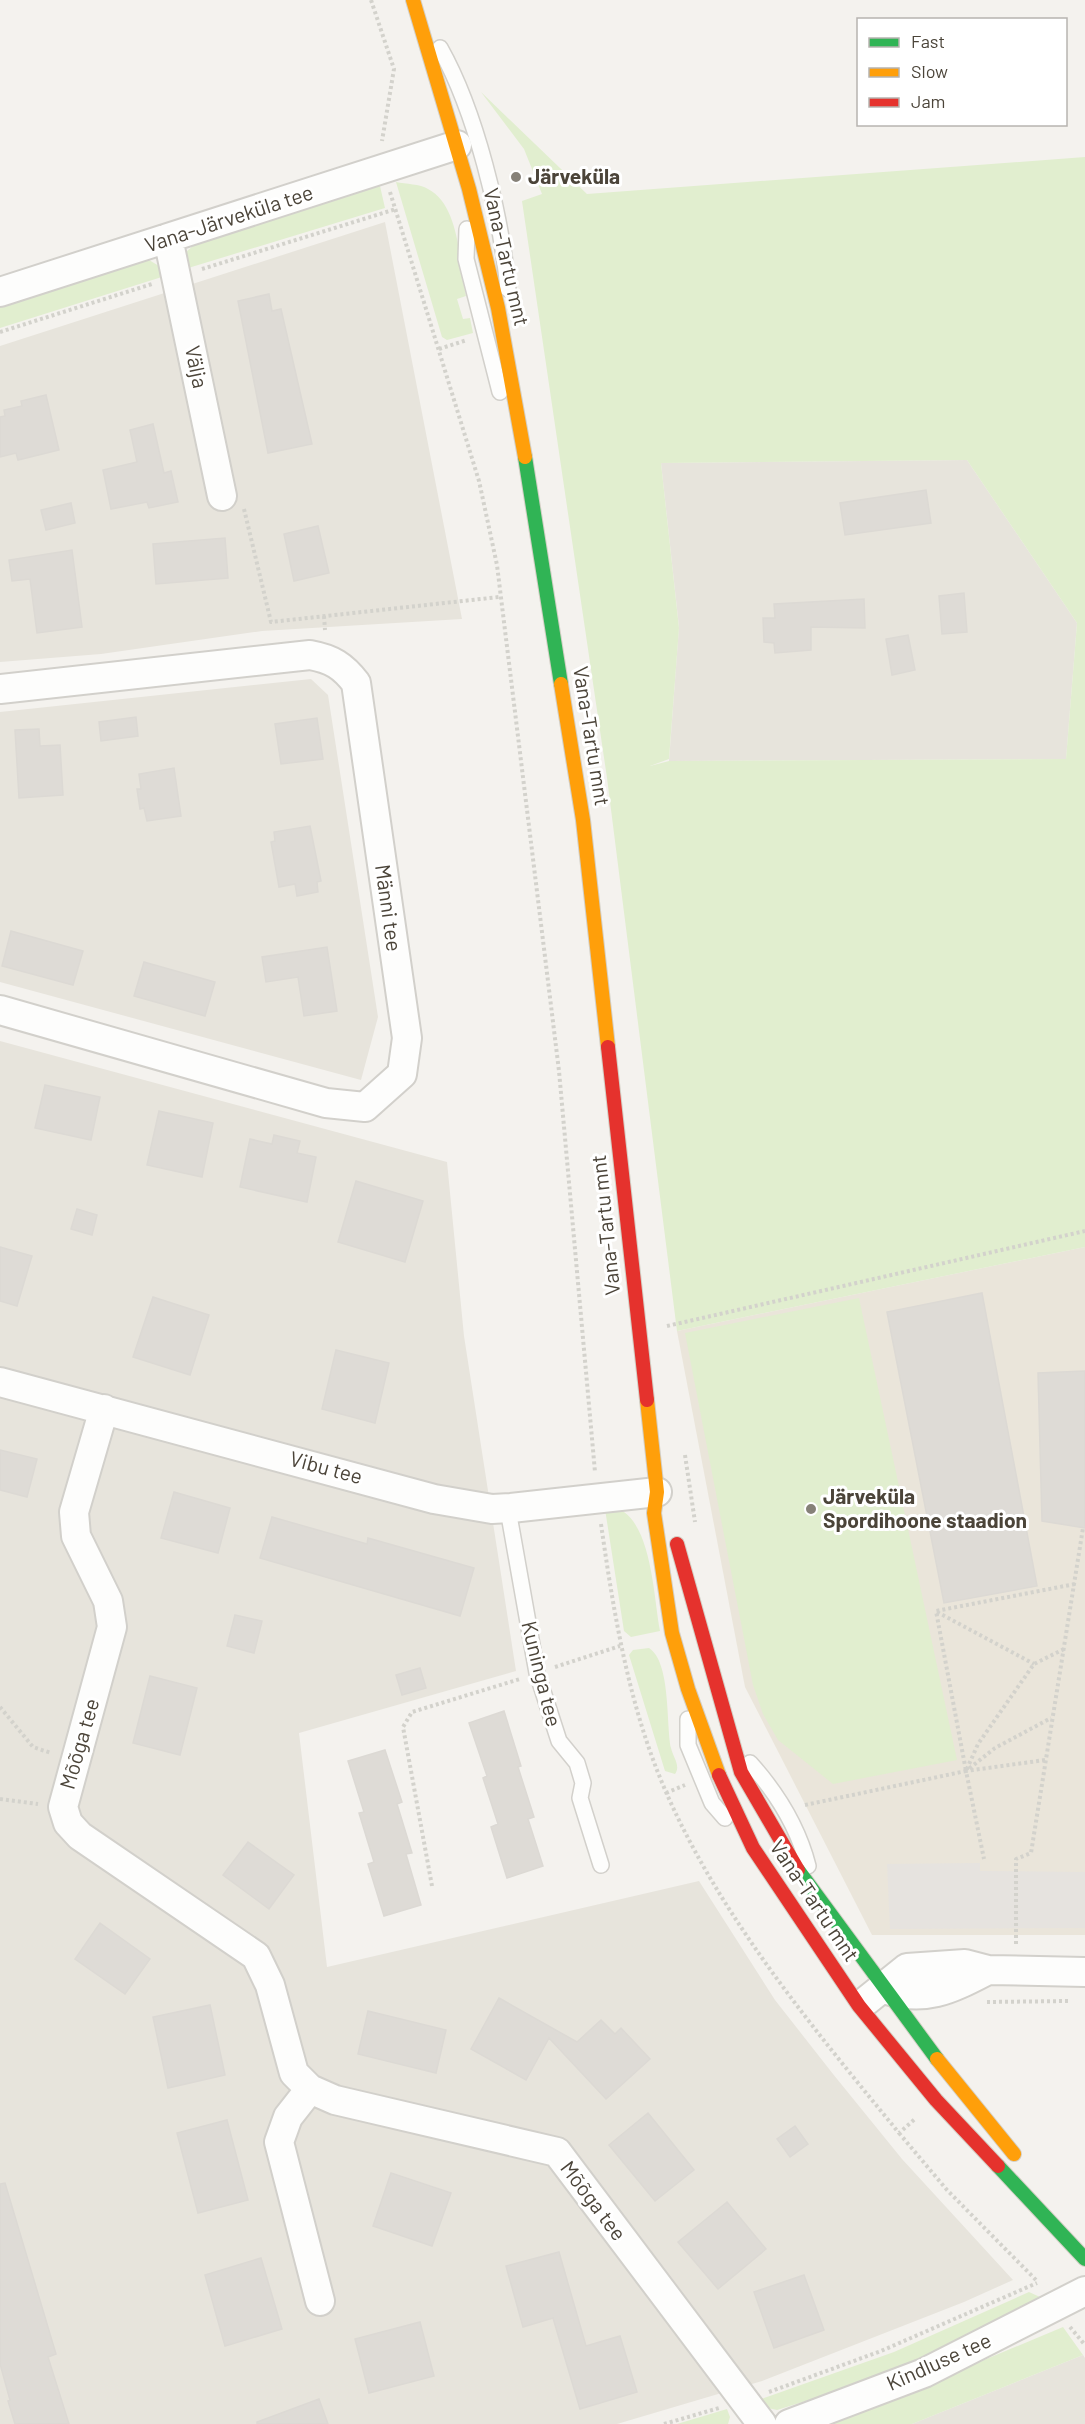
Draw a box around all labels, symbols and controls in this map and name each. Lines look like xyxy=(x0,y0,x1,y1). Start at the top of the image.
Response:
legend xyxy=(857,18,1067,126)
text: Fast xyxy=(911,30,945,52)
text: Slow xyxy=(911,60,948,82)
text: Jam xyxy=(911,90,945,112)
place label: Järveküla xyxy=(528,163,620,188)
marker: Järveküla xyxy=(509,170,523,184)
street label: Vana-Järveküla tee xyxy=(141,179,316,257)
street label: Vana-Tartu mnt xyxy=(479,185,536,328)
street label: Välja xyxy=(181,343,214,390)
street label: Vana-Tartu mnt xyxy=(569,664,616,807)
street label: Männi tee xyxy=(371,863,408,953)
street label: Vana-Tartu mnt xyxy=(585,1154,624,1297)
street label: Vibu tee xyxy=(287,1445,366,1488)
place label: Järveküla Spordihoone staadion xyxy=(823,1483,1027,1532)
marker: Järveküla Spordihoone staadion xyxy=(804,1502,818,1516)
street label: Kuninga tee xyxy=(517,1618,568,1729)
street label: Mõõga tee xyxy=(54,1695,103,1792)
street label: Vana-Tartu mnt xyxy=(765,1835,865,1966)
street label: Mõõga tee xyxy=(556,2155,632,2245)
street label: Kindluse tee xyxy=(882,2326,995,2395)

